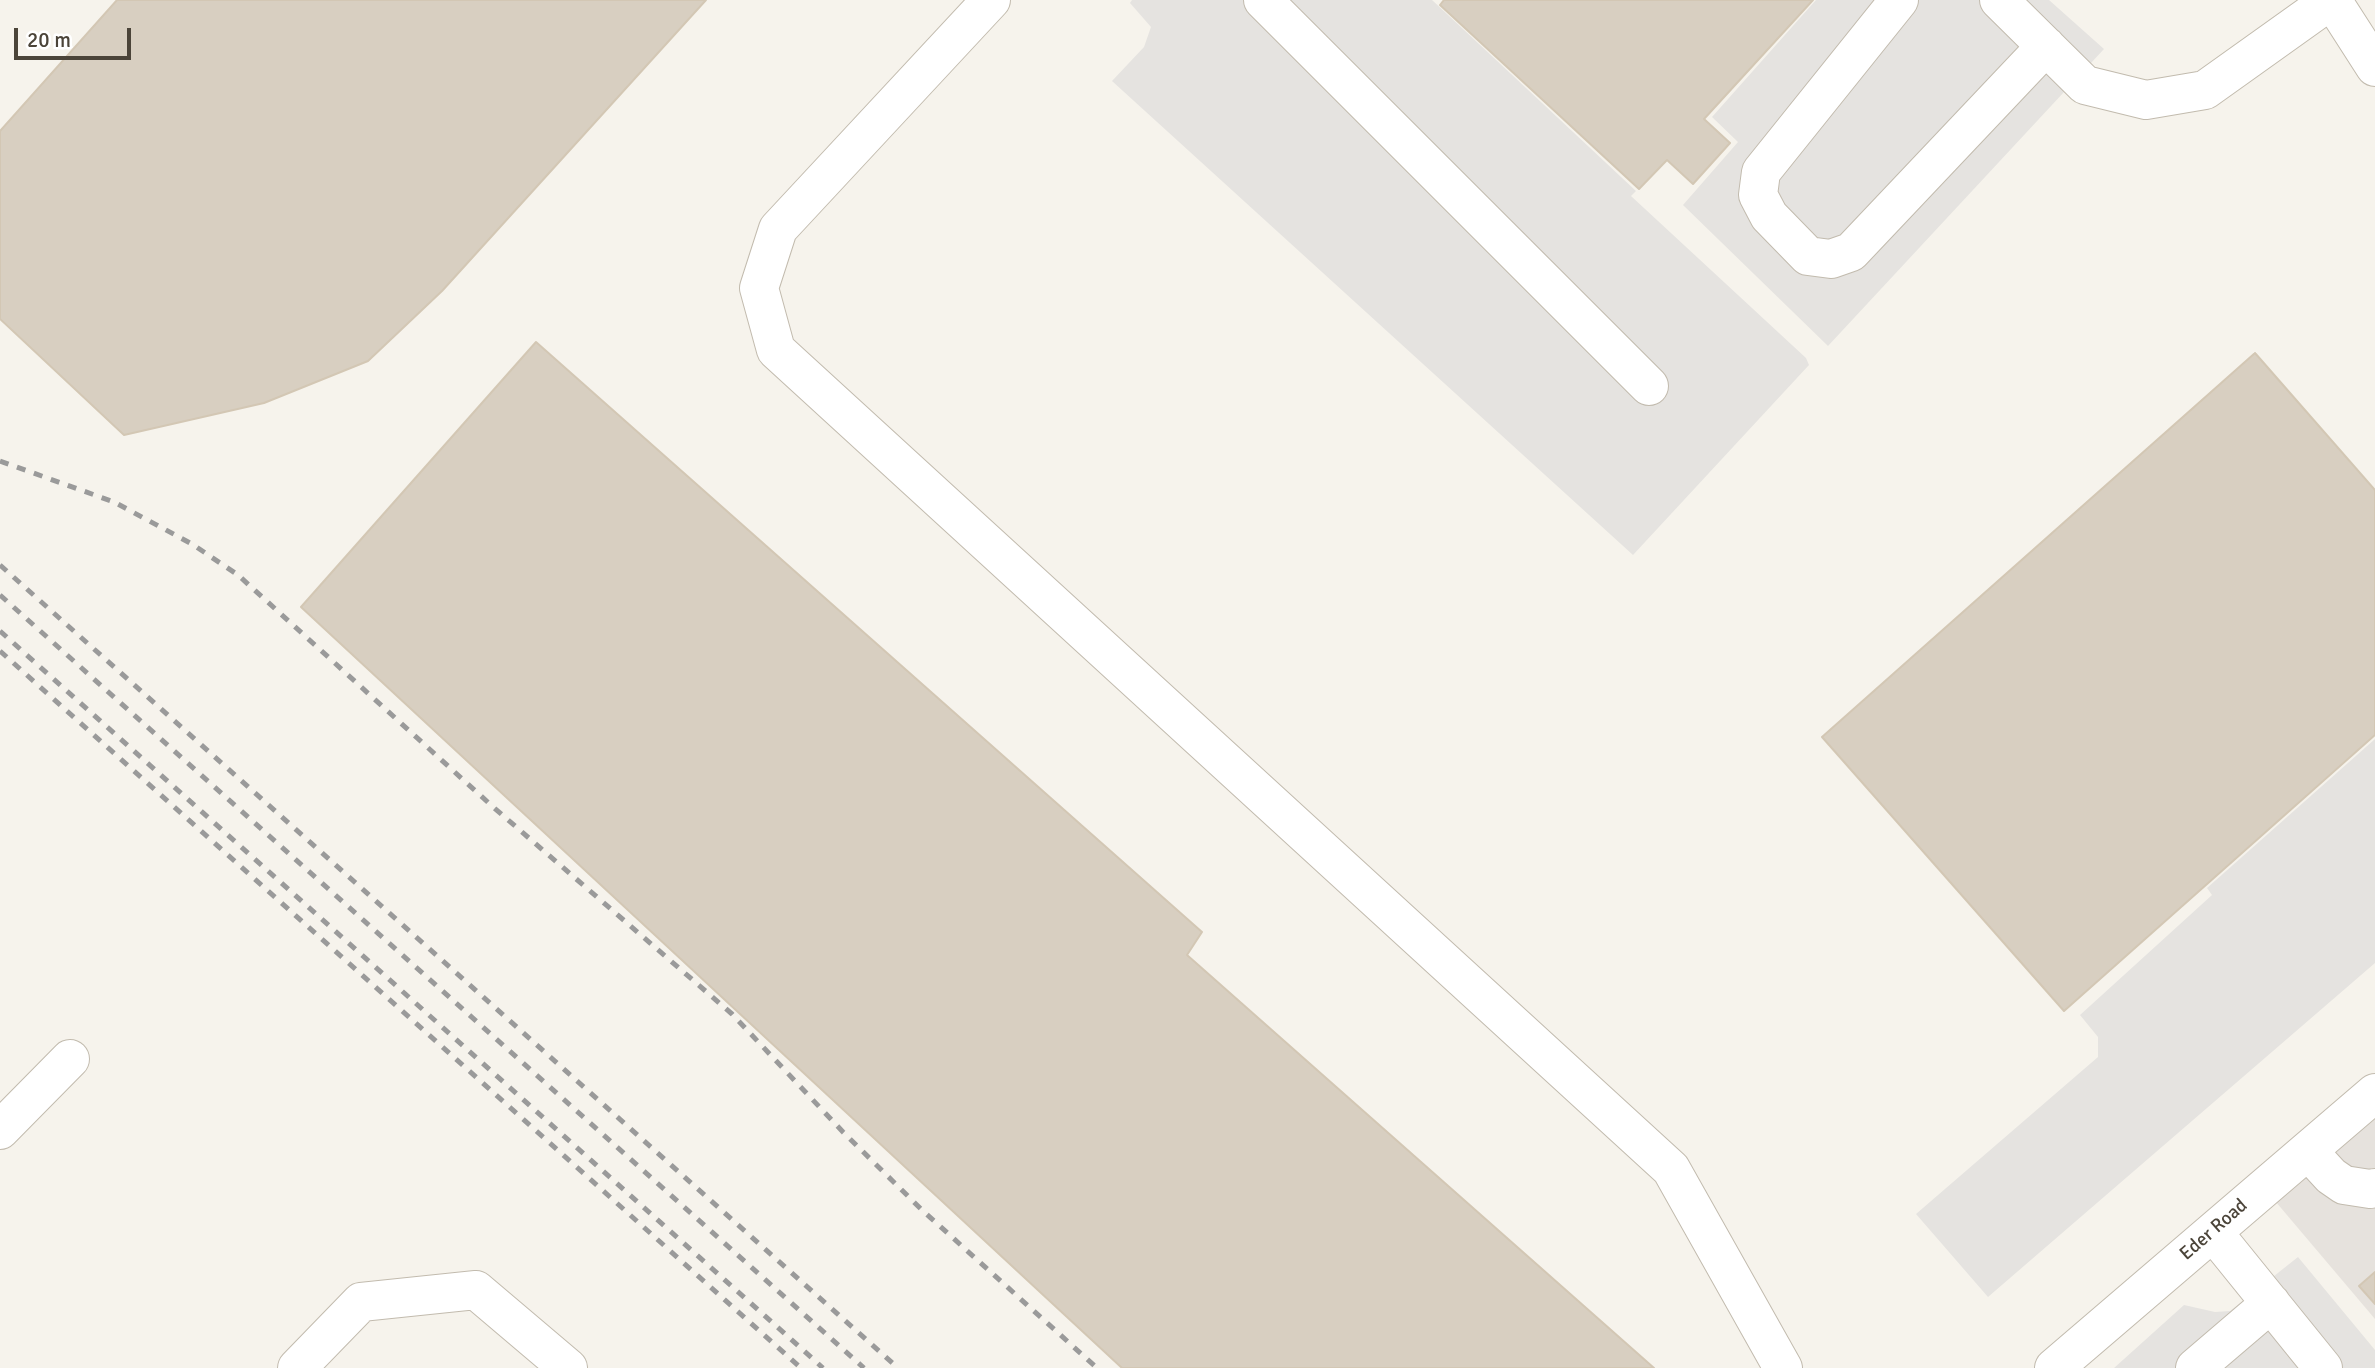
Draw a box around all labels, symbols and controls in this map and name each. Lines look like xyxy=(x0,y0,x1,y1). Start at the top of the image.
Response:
scale bar xyxy=(18,14,135,58)
text: 20 m xyxy=(27,27,71,53)
street label: Eder Road xyxy=(2176,1195,2252,1265)

